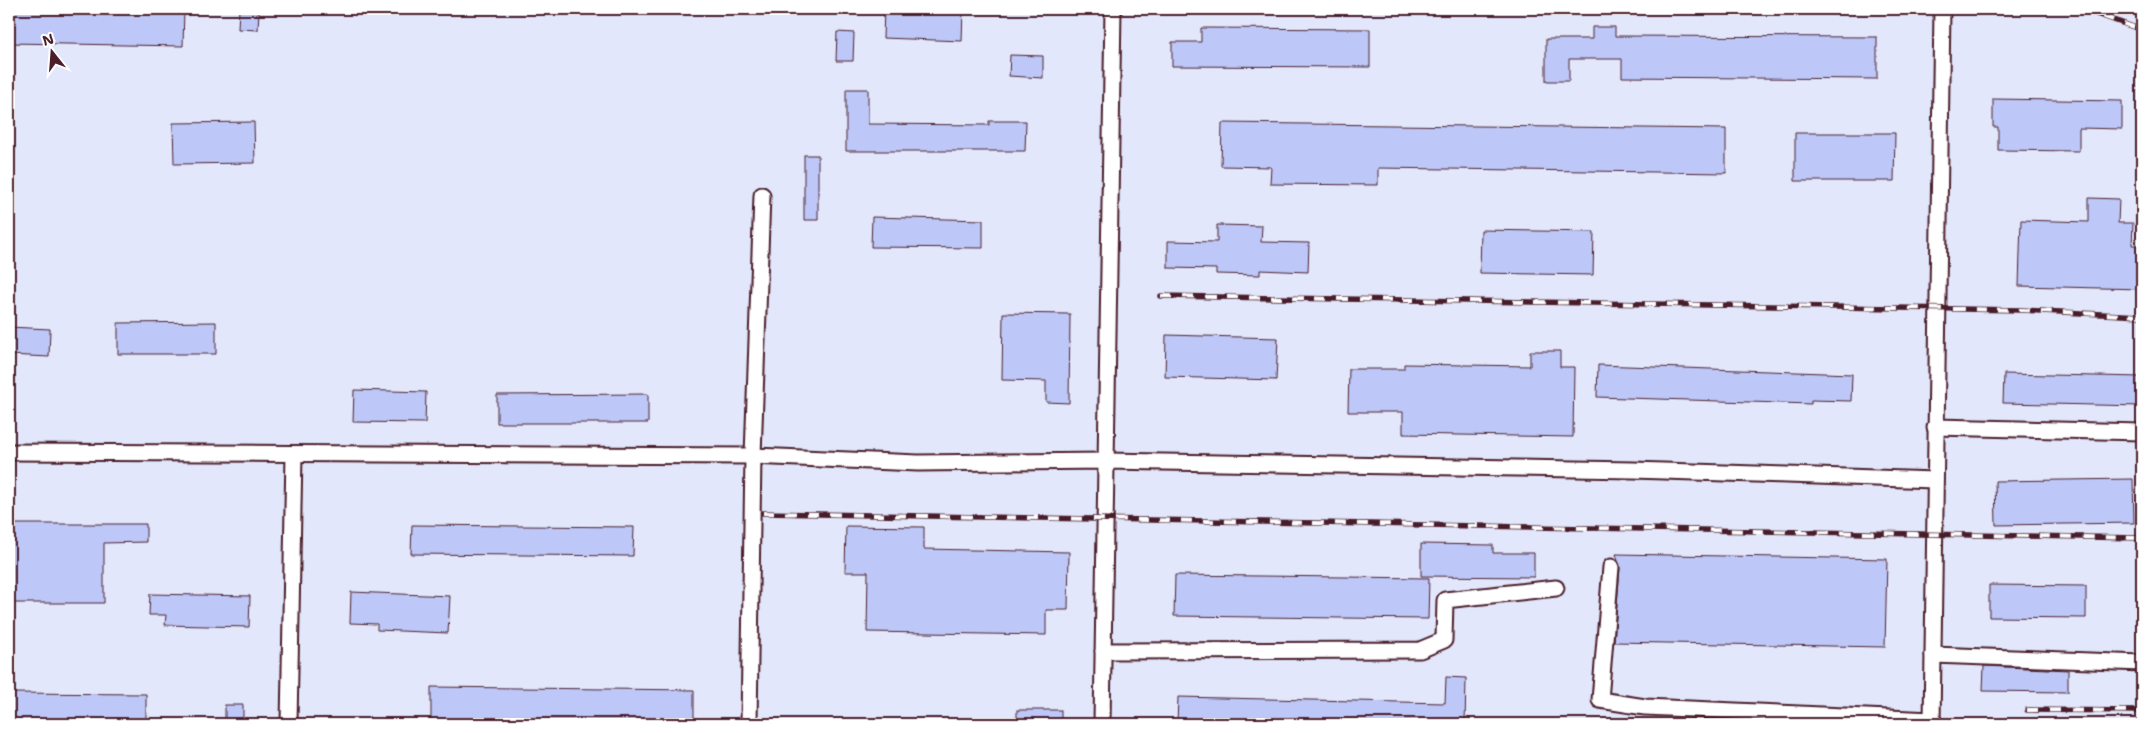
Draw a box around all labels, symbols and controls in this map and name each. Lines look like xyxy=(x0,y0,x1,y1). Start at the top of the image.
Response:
north arrow xyxy=(28,28,78,78)
text: N xyxy=(40,29,56,50)

